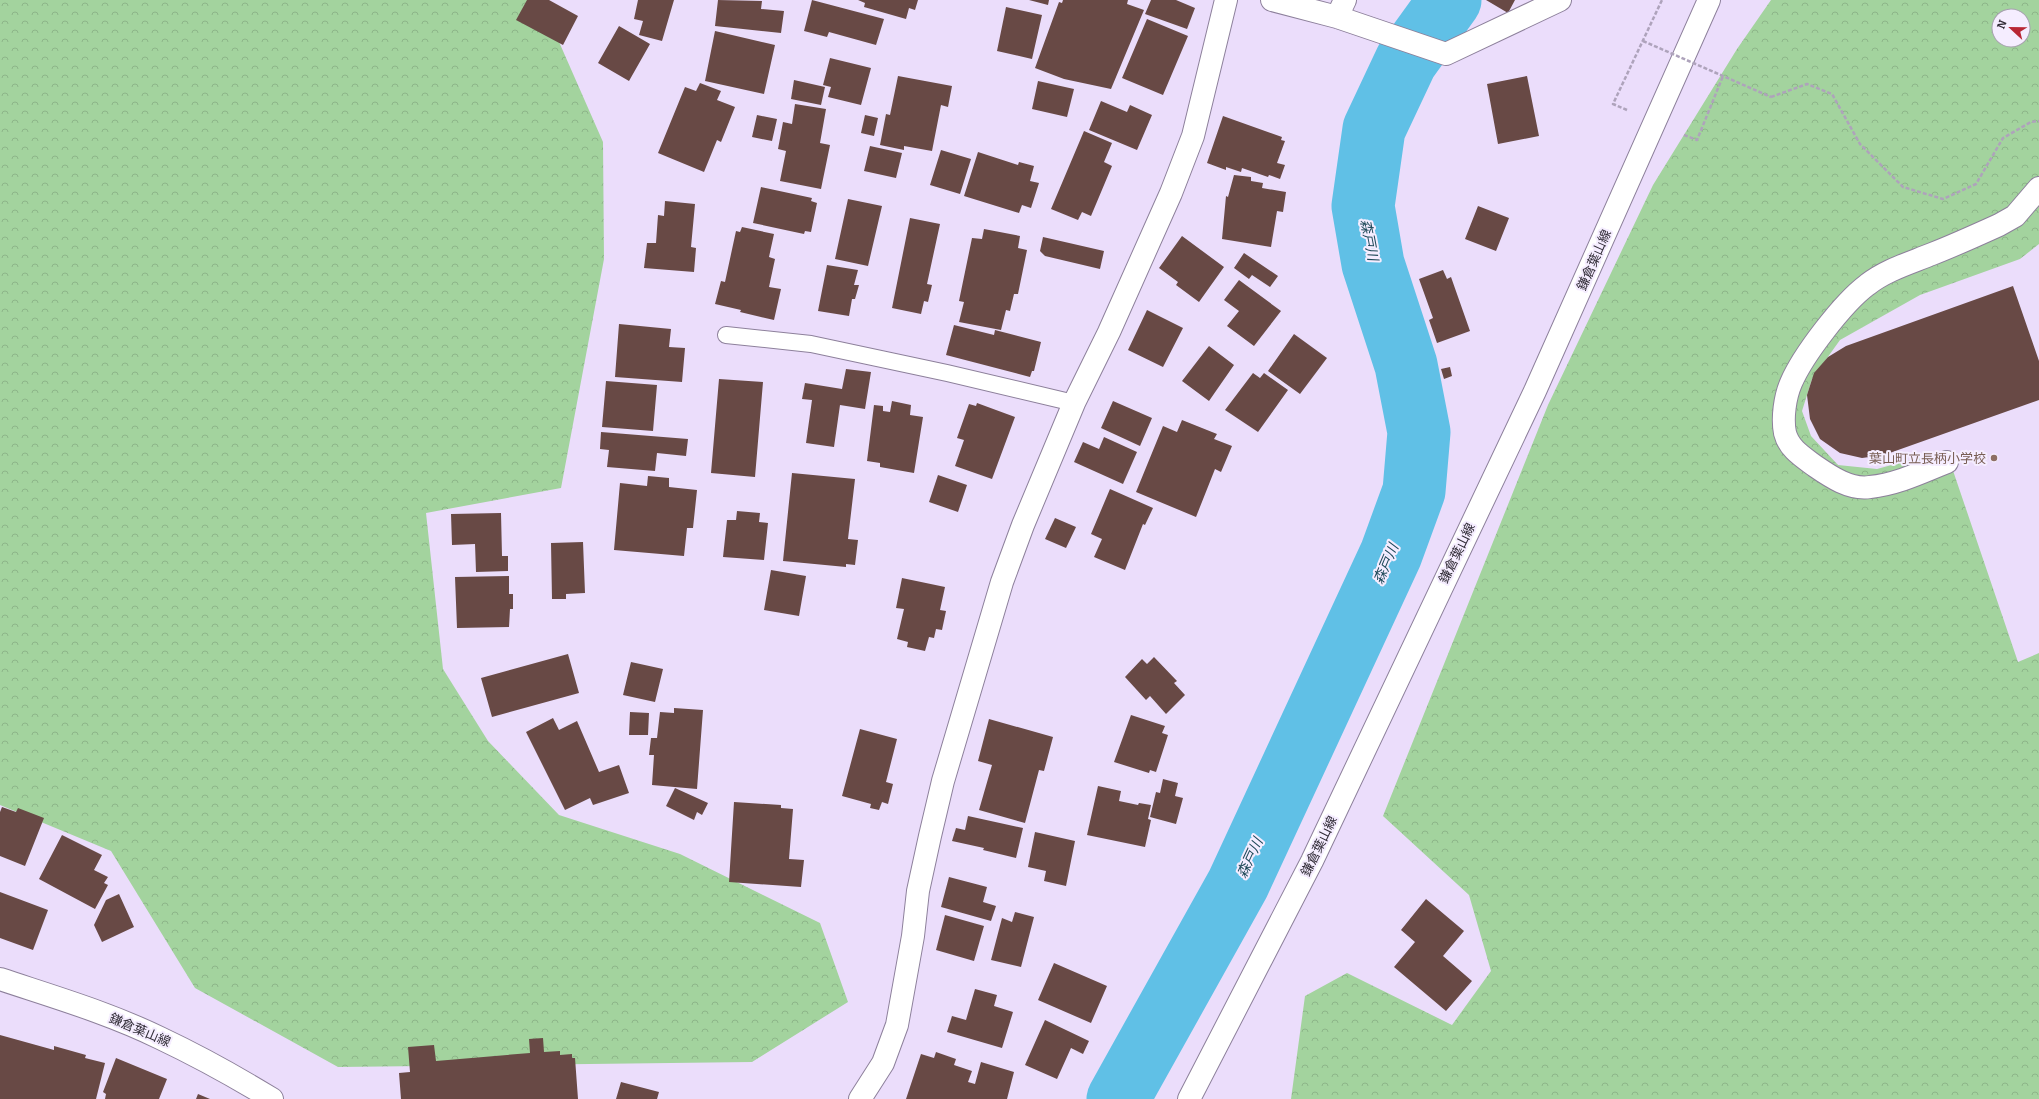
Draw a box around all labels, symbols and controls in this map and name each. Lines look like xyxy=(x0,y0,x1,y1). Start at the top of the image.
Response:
north arrow xyxy=(1991,8,2031,48)
text: N xyxy=(1995,18,2010,31)
water label: 森戸川 xyxy=(1357,218,1382,264)
street label: 鎌倉葉山線 xyxy=(1574,227,1614,293)
place label: 葉山町立長柄小学校 xyxy=(1869,451,1986,466)
marker: 葉山町立長柄小学校 xyxy=(1989,453,1999,463)
street label: 鎌倉葉山線 xyxy=(1436,520,1478,586)
water label: 森戸川 xyxy=(1370,540,1403,587)
street label: 鎌倉葉山線 xyxy=(1298,813,1340,879)
water label: 森戸川 xyxy=(1233,834,1267,881)
street label: 鎌倉葉山線 xyxy=(107,1010,173,1050)

